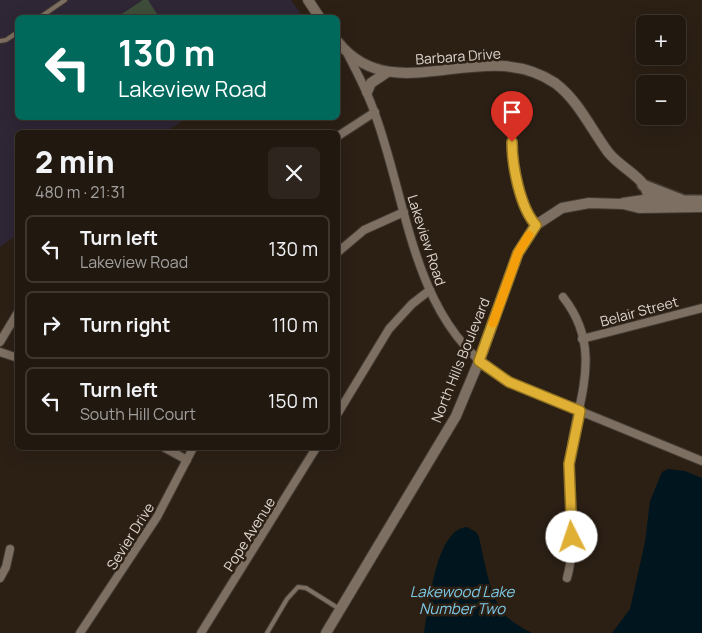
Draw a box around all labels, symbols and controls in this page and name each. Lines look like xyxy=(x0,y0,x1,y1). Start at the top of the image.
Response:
map controls xyxy=(636,15,686,125)
button: + xyxy=(636,15,686,65)
text: 130 m xyxy=(118,29,215,77)
icon: left xyxy=(35,35,100,100)
street label: Barbara Drive xyxy=(415,44,501,68)
text: Lakeview Road xyxy=(118,74,267,104)
button: − xyxy=(636,75,686,125)
pin xyxy=(491,91,533,142)
icon: arrive xyxy=(498,98,526,126)
text: 2 min xyxy=(35,141,115,182)
button: close xyxy=(268,147,320,199)
text: 480 m · 21:31 xyxy=(35,181,126,203)
street label: Lakeview Road xyxy=(403,192,451,288)
text: Turn left xyxy=(80,225,158,251)
icon: left xyxy=(37,235,65,263)
text: 130 m xyxy=(269,236,318,262)
text: Lakeview Road xyxy=(80,251,188,273)
street label: Belair Street xyxy=(598,291,680,331)
street label: North Hills Boulevard xyxy=(426,295,494,425)
icon: right xyxy=(37,311,65,339)
text: Turn right xyxy=(80,312,170,338)
text: 110 m xyxy=(272,312,318,338)
text: Turn left xyxy=(80,377,158,403)
icon: left xyxy=(37,387,65,415)
text: 150 m xyxy=(268,388,318,414)
text: South Hill Court xyxy=(80,403,196,425)
street label: Pope Avenue xyxy=(219,493,279,575)
street label: Sevier Drive xyxy=(102,499,158,573)
position arrow xyxy=(545,510,597,562)
water label: Lakewood Lake Number Two xyxy=(410,581,516,619)

